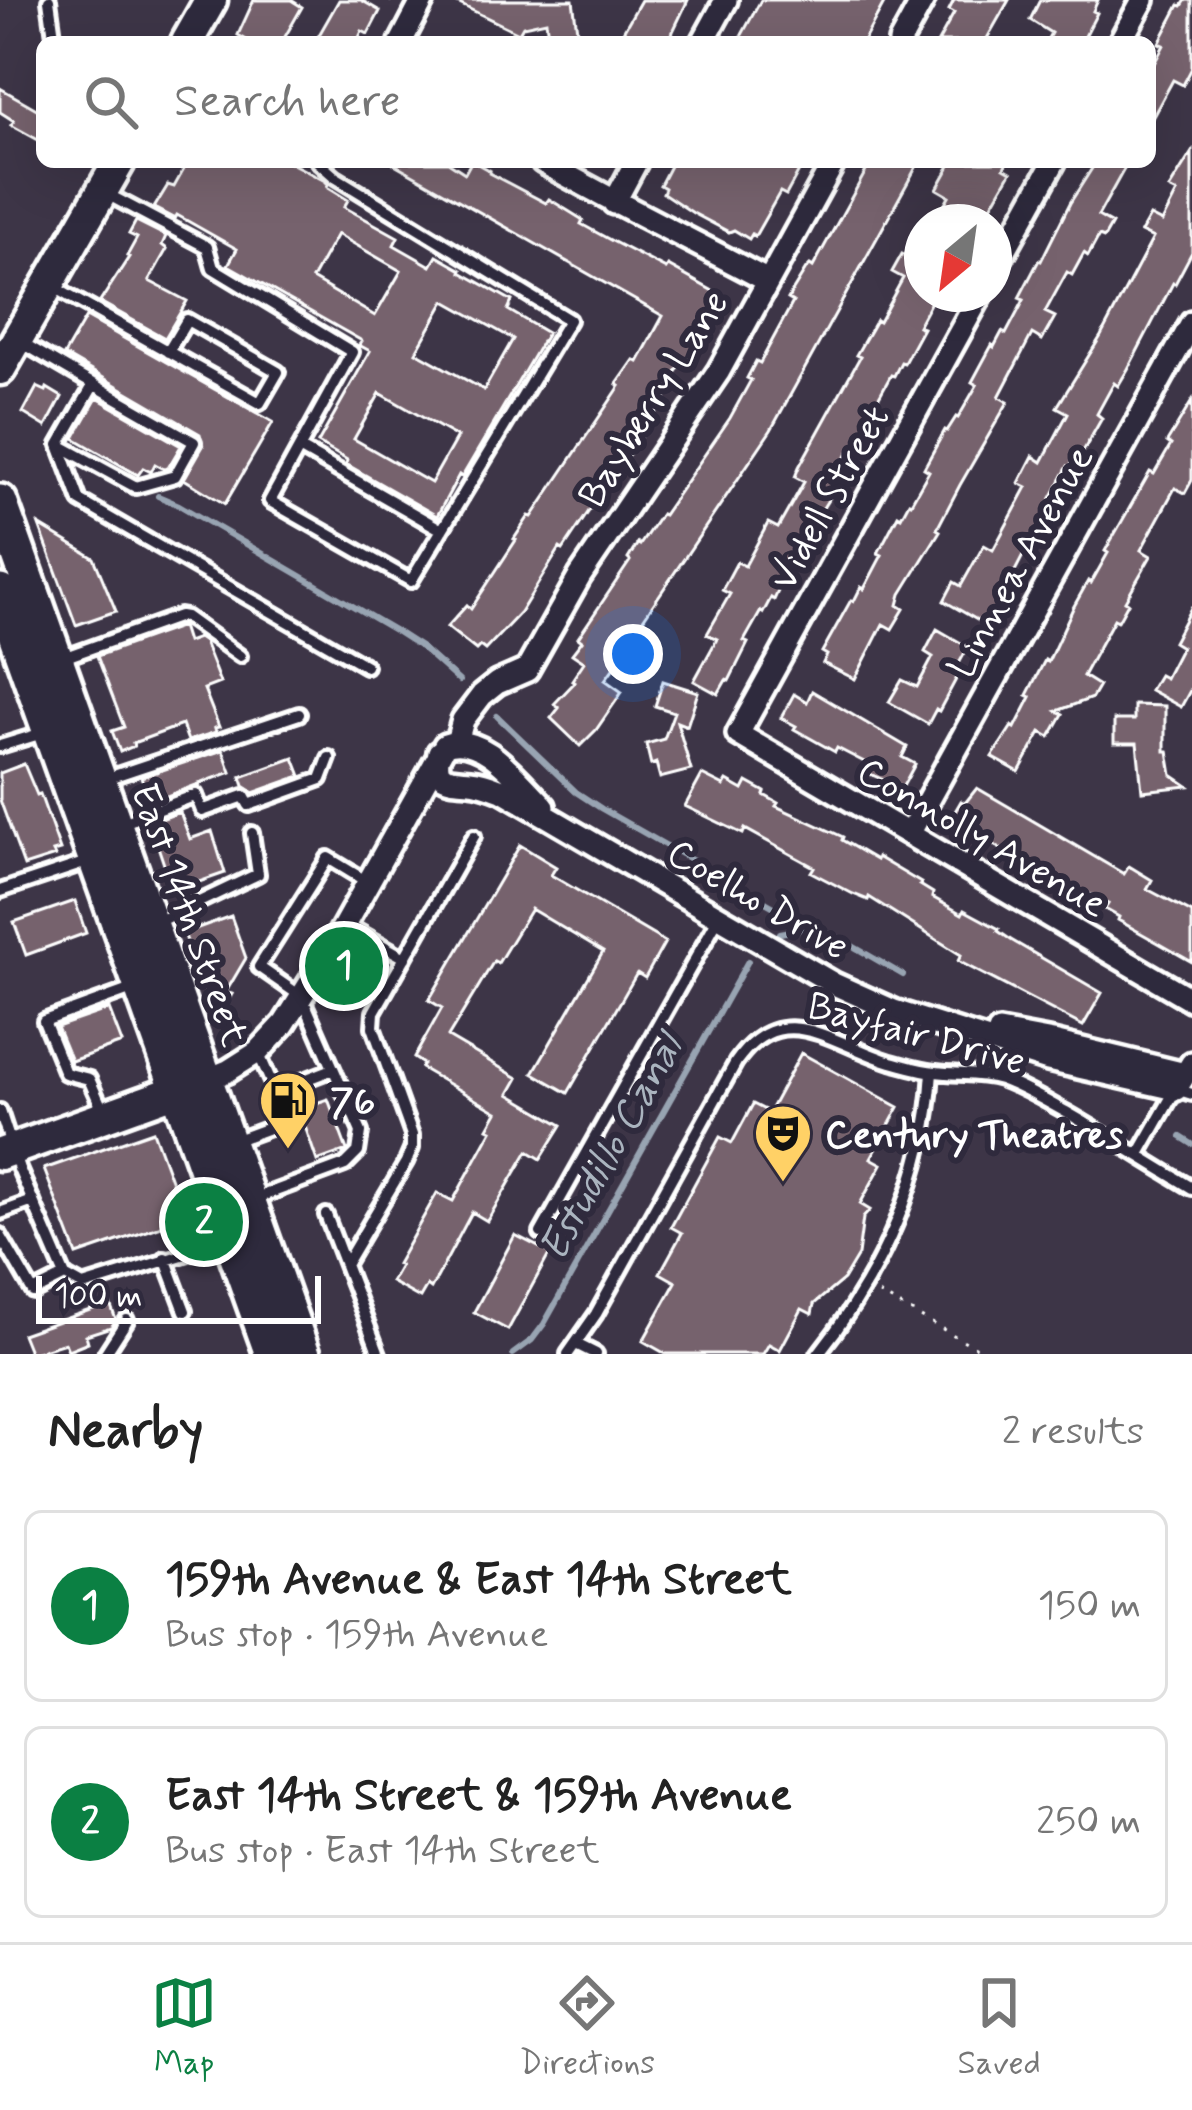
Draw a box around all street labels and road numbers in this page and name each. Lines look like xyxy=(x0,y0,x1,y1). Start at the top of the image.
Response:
street label: Bayberry Lane xyxy=(568,282,742,518)
street label: Videll Street xyxy=(759,397,903,600)
street label: Linnea Avenue xyxy=(937,438,1107,688)
street label: Connolly Avenue xyxy=(847,747,1115,931)
street label: East 14th Street xyxy=(117,777,259,1053)
street label: Coelho Drive xyxy=(657,828,857,974)
street label: Bayfair Drive xyxy=(802,982,1031,1089)

